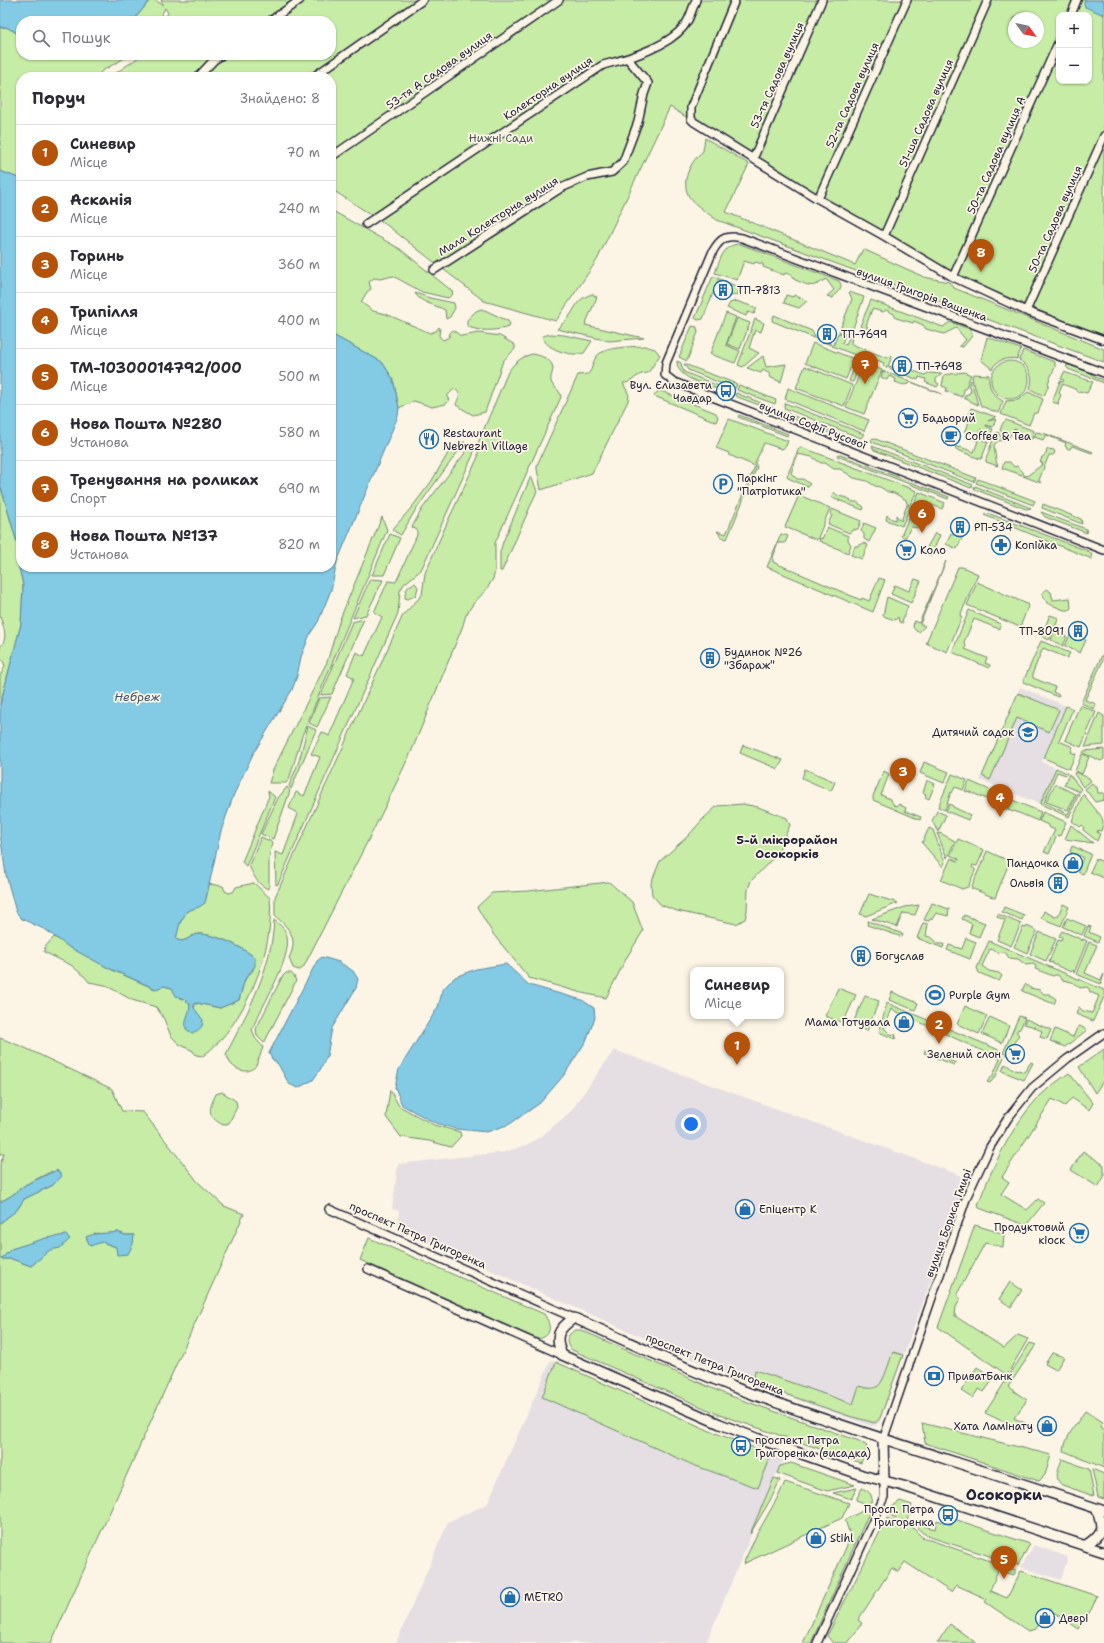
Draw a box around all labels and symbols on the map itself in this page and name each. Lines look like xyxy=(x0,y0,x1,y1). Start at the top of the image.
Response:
north arrow xyxy=(1008,12,1044,48)
street label: 53-тя Садова вулиця xyxy=(747,20,808,131)
street label: 53-тя А Садова вулиця xyxy=(383,28,495,113)
street label: 52-га Садова вулиця xyxy=(822,40,883,150)
street label: Колекторна вулиця xyxy=(501,53,596,124)
street label: 51-ша Садова вулиця xyxy=(896,57,957,170)
street label: 50-та Садова вулиця А xyxy=(964,94,1029,216)
park label: Нижні Сади xyxy=(469,131,533,146)
street label: 50-та Садова вулиця xyxy=(1025,163,1086,275)
street label: Мала Колекторна вулиця xyxy=(435,173,561,260)
pin: 8 xyxy=(968,239,994,272)
street label: вулиця Григорія Ващенка xyxy=(854,264,989,325)
building icon: ТП-7813 xyxy=(712,279,734,301)
place label: ТП-7813 xyxy=(737,283,781,298)
building icon: ТП-7699 xyxy=(816,323,838,345)
place label: ТП-7699 xyxy=(841,327,888,342)
pin: 7 xyxy=(852,351,878,384)
building icon: ТП-7698 xyxy=(891,355,913,377)
place label: ТП-7698 xyxy=(916,359,963,374)
place label: Вул. Єлизавети Чавдар xyxy=(630,378,712,406)
bus stop icon: Вул. Єлизавети Чавдар xyxy=(715,380,737,402)
street label: вулиця Софії Русової xyxy=(757,398,869,453)
supermarket icon: Бадьорий xyxy=(897,407,919,429)
place label: Бадьорий xyxy=(922,411,976,426)
cafe icon: Coffee & Tea xyxy=(940,425,962,447)
place label: Restaurant Nebrezh Village xyxy=(443,426,528,454)
restaurant icon: Restaurant Nebrezh Village xyxy=(418,428,440,450)
place label: Coffee & Tea xyxy=(965,429,1031,444)
place label: Паркінг "Патріотика" xyxy=(737,471,806,499)
parking icon: Паркінг "Патріотика" xyxy=(712,473,734,495)
pin: 6 xyxy=(909,500,935,533)
building icon: РП-534 xyxy=(949,516,971,538)
place label: РП-534 xyxy=(974,520,1013,535)
pharmacy icon: Копійка xyxy=(990,534,1012,556)
place label: Копійка xyxy=(1015,538,1057,553)
supermarket icon: Коло xyxy=(895,539,917,561)
place label: Коло xyxy=(920,543,946,558)
building icon: ТП-8091 xyxy=(1067,620,1089,642)
place label: ТП-8091 xyxy=(1019,624,1064,639)
place label: Будинок №26 "Збараж" xyxy=(724,645,802,673)
building icon: Будинок №26 "Збараж" xyxy=(699,647,721,669)
water label: Небреж xyxy=(114,689,161,705)
school or university icon: Дитячий садок xyxy=(1017,721,1039,743)
place label: Дитячий садок xyxy=(932,725,1014,740)
pin: 3 xyxy=(890,758,916,791)
pin: 4 xyxy=(987,784,1013,817)
district label: 5-й мікрорайон Осокорків xyxy=(737,832,838,862)
shop icon: Пандочка xyxy=(1062,852,1084,874)
place label: Пандочка xyxy=(1007,856,1059,871)
building icon: Ольвія xyxy=(1047,872,1069,894)
place label: Ольвія xyxy=(1010,876,1044,891)
building icon: Богуслав xyxy=(850,945,872,967)
place label: Богуслав xyxy=(875,949,924,964)
sports icon: Purple Gym xyxy=(924,984,946,1006)
place label: Purple Gym xyxy=(949,988,1010,1003)
shop icon: Мама Готувала xyxy=(893,1011,915,1033)
pin: 2 xyxy=(926,1011,952,1044)
place label: Мама Готувала xyxy=(805,1015,890,1030)
pin: 1 xyxy=(724,1032,750,1065)
supermarket icon: Зелений слон xyxy=(1004,1043,1026,1065)
place label: Зелений слон xyxy=(927,1047,1001,1062)
your location xyxy=(681,1114,701,1134)
street label: вулиця Бориса Гмирі xyxy=(922,1167,975,1279)
shop icon: Епіцентр К xyxy=(734,1198,756,1220)
street label: проспект Петра Григоренка xyxy=(347,1199,489,1272)
place label: Епіцентр К xyxy=(759,1202,817,1217)
place label: Продуктовий кіоск xyxy=(994,1220,1065,1248)
supermarket icon: Продуктовий кіоск xyxy=(1068,1222,1090,1244)
street label: проспект Петра Григоренка xyxy=(643,1330,786,1399)
bank icon: ПриватБанк xyxy=(923,1365,945,1387)
place label: ПриватБанк xyxy=(948,1369,1013,1384)
shop icon: Хата Ламінату xyxy=(1036,1415,1058,1437)
place label: Хата Ламінату xyxy=(954,1419,1033,1434)
place label: проспект Петра Григоренка (висадка) xyxy=(755,1433,871,1461)
bus stop icon: проспект Петра Григоренка (висадка) xyxy=(730,1435,752,1457)
district label: Осокорки xyxy=(966,1485,1043,1505)
place label: Просп. Петра Григоренка xyxy=(864,1502,934,1530)
bus stop icon: Просп. Петра Григоренка xyxy=(937,1504,959,1526)
shop icon: Stihl xyxy=(805,1527,827,1549)
place label: Stihl xyxy=(830,1531,854,1546)
pin: 5 xyxy=(991,1546,1017,1579)
shop icon: METRO xyxy=(499,1586,521,1608)
place label: METRO xyxy=(524,1590,563,1605)
shop icon: Двері xyxy=(1034,1607,1056,1629)
place label: Двері xyxy=(1059,1611,1088,1626)

